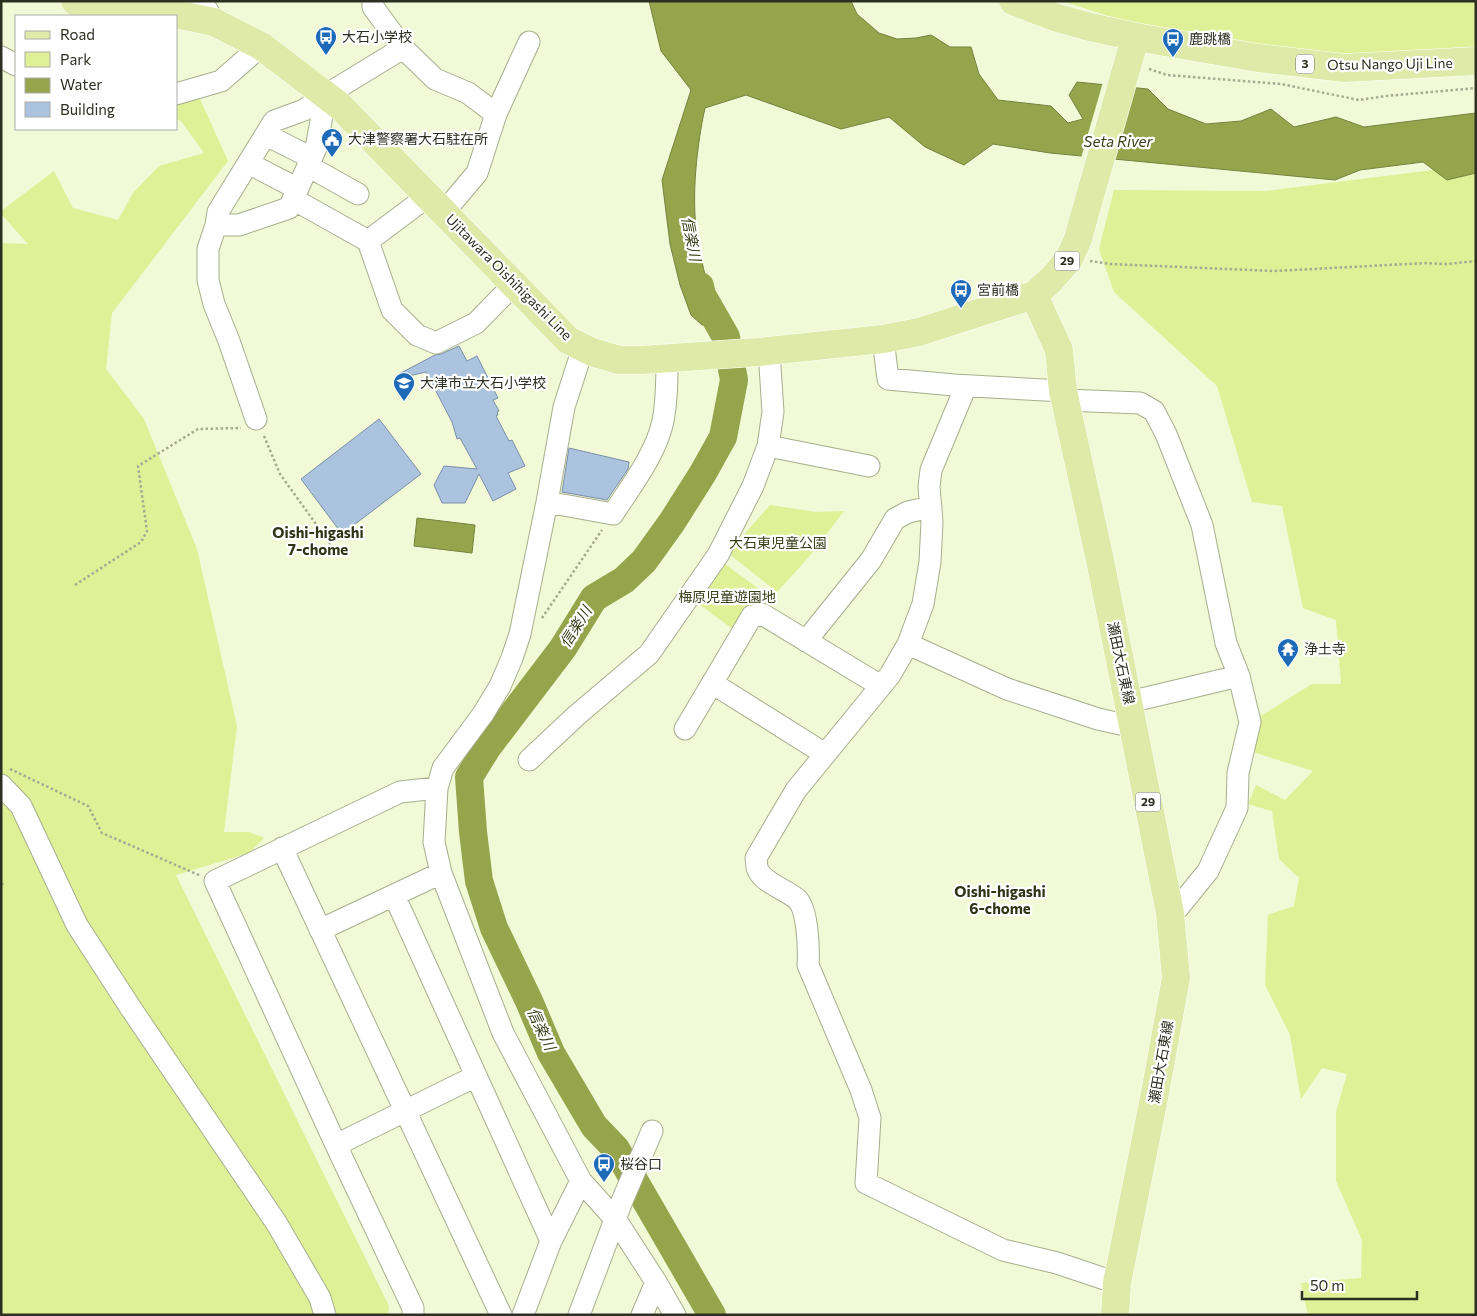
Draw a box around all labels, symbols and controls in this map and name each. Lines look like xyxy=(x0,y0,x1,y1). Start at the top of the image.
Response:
legend xyxy=(15,15,178,130)
text: Road xyxy=(60,25,95,43)
bus stop icon: 大石小学校 xyxy=(314,25,338,56)
bus stop icon: 鹿跳橋 xyxy=(1161,27,1185,58)
place label: 大石小学校 xyxy=(342,28,412,45)
place label: 鹿跳橋 xyxy=(1189,30,1231,47)
text: Park xyxy=(60,50,91,68)
road number: 3 xyxy=(1296,54,1314,74)
street label: Otsu Nango Uji Line xyxy=(1327,54,1453,73)
text: Water xyxy=(60,75,102,93)
text: Building xyxy=(60,100,115,118)
public building icon: 大津警察署大石駐在所 xyxy=(320,127,344,158)
place label: 大津警察署大石駐在所 xyxy=(348,130,488,147)
water label: Seta River xyxy=(1084,132,1153,150)
street label: Ujitawara Oishihigashi Line xyxy=(443,210,576,343)
water label: 信楽川 xyxy=(679,215,705,265)
road number: 29 xyxy=(1054,252,1080,270)
bus stop icon: 宮前橋 xyxy=(949,278,973,309)
place label: 宮前橋 xyxy=(977,281,1019,298)
school or university icon: 大津市立大石小学校 xyxy=(392,371,416,402)
place label: 大津市立大石小学校 xyxy=(420,374,546,391)
district label: Oishi-higashi 7-chome xyxy=(272,523,364,558)
park label: 大石東児童公園 xyxy=(729,534,827,551)
park label: 梅原児童遊園地 xyxy=(678,588,776,605)
water label: 信楽川 xyxy=(556,601,596,650)
street label: 瀬田大石東線 xyxy=(1104,620,1139,706)
temple icon: 浄土寺 xyxy=(1276,637,1300,668)
place label: 浄土寺 xyxy=(1304,640,1346,657)
road number: 29 xyxy=(1136,792,1160,812)
district label: Oishi-higashi 6-chome xyxy=(954,882,1046,917)
water label: 信楽川 xyxy=(524,1004,560,1055)
street label: 瀬田大石東線 xyxy=(1145,1019,1176,1105)
bus stop icon: 桜谷口 xyxy=(592,1152,616,1183)
place label: 桜谷口 xyxy=(620,1155,662,1172)
scale bar xyxy=(1302,1268,1417,1300)
text: 50 m xyxy=(1310,1276,1344,1294)

